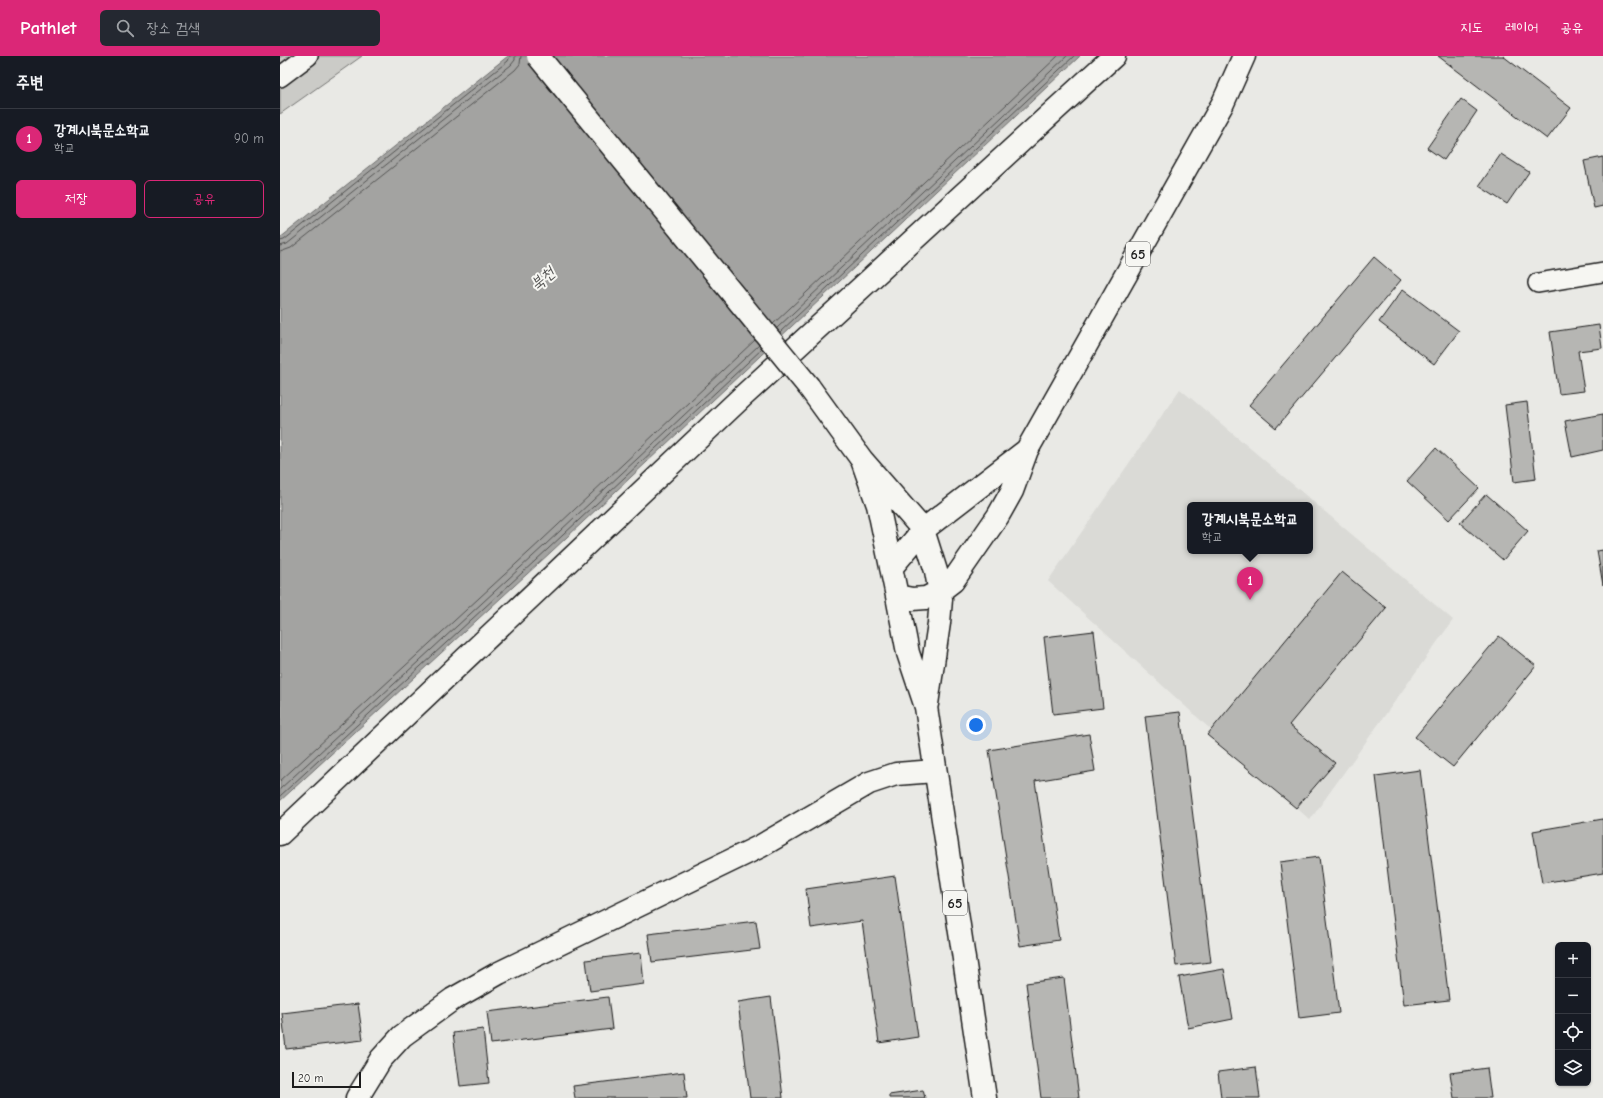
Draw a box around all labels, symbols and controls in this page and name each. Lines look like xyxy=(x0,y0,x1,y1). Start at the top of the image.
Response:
search box xyxy=(100,10,380,46)
text: Pathlet xyxy=(20,17,76,39)
icon: search xyxy=(114,17,136,39)
text: 장소 검색 xyxy=(146,19,200,37)
text: 지도 xyxy=(1460,19,1483,36)
text: 레이어 xyxy=(1505,19,1538,36)
text: 공유 xyxy=(1560,19,1583,36)
text: 주변 xyxy=(16,73,43,92)
text: 강계시북문소학교 xyxy=(54,121,151,139)
text: 1 xyxy=(26,131,32,146)
text: 90 m xyxy=(234,131,264,146)
text: 학교 xyxy=(54,140,75,155)
button: 저장 xyxy=(16,180,136,218)
button: 공유 xyxy=(144,180,264,218)
road number: 65 xyxy=(1126,242,1150,266)
water label: 북천 xyxy=(527,262,560,294)
popup xyxy=(1187,502,1313,554)
text: 강계시북문소학교 xyxy=(1202,510,1298,528)
text: 학교 xyxy=(1202,529,1223,544)
pin: 1 xyxy=(1237,567,1263,600)
your location xyxy=(966,715,986,735)
road number: 65 xyxy=(943,891,967,915)
map controls xyxy=(1555,942,1591,1086)
button: + xyxy=(1555,942,1591,978)
button: − xyxy=(1555,978,1591,1014)
button: locate xyxy=(1555,1014,1591,1050)
button: layers xyxy=(1555,1050,1591,1086)
scale bar xyxy=(292,1070,361,1089)
text: 20 m xyxy=(298,1072,323,1085)

